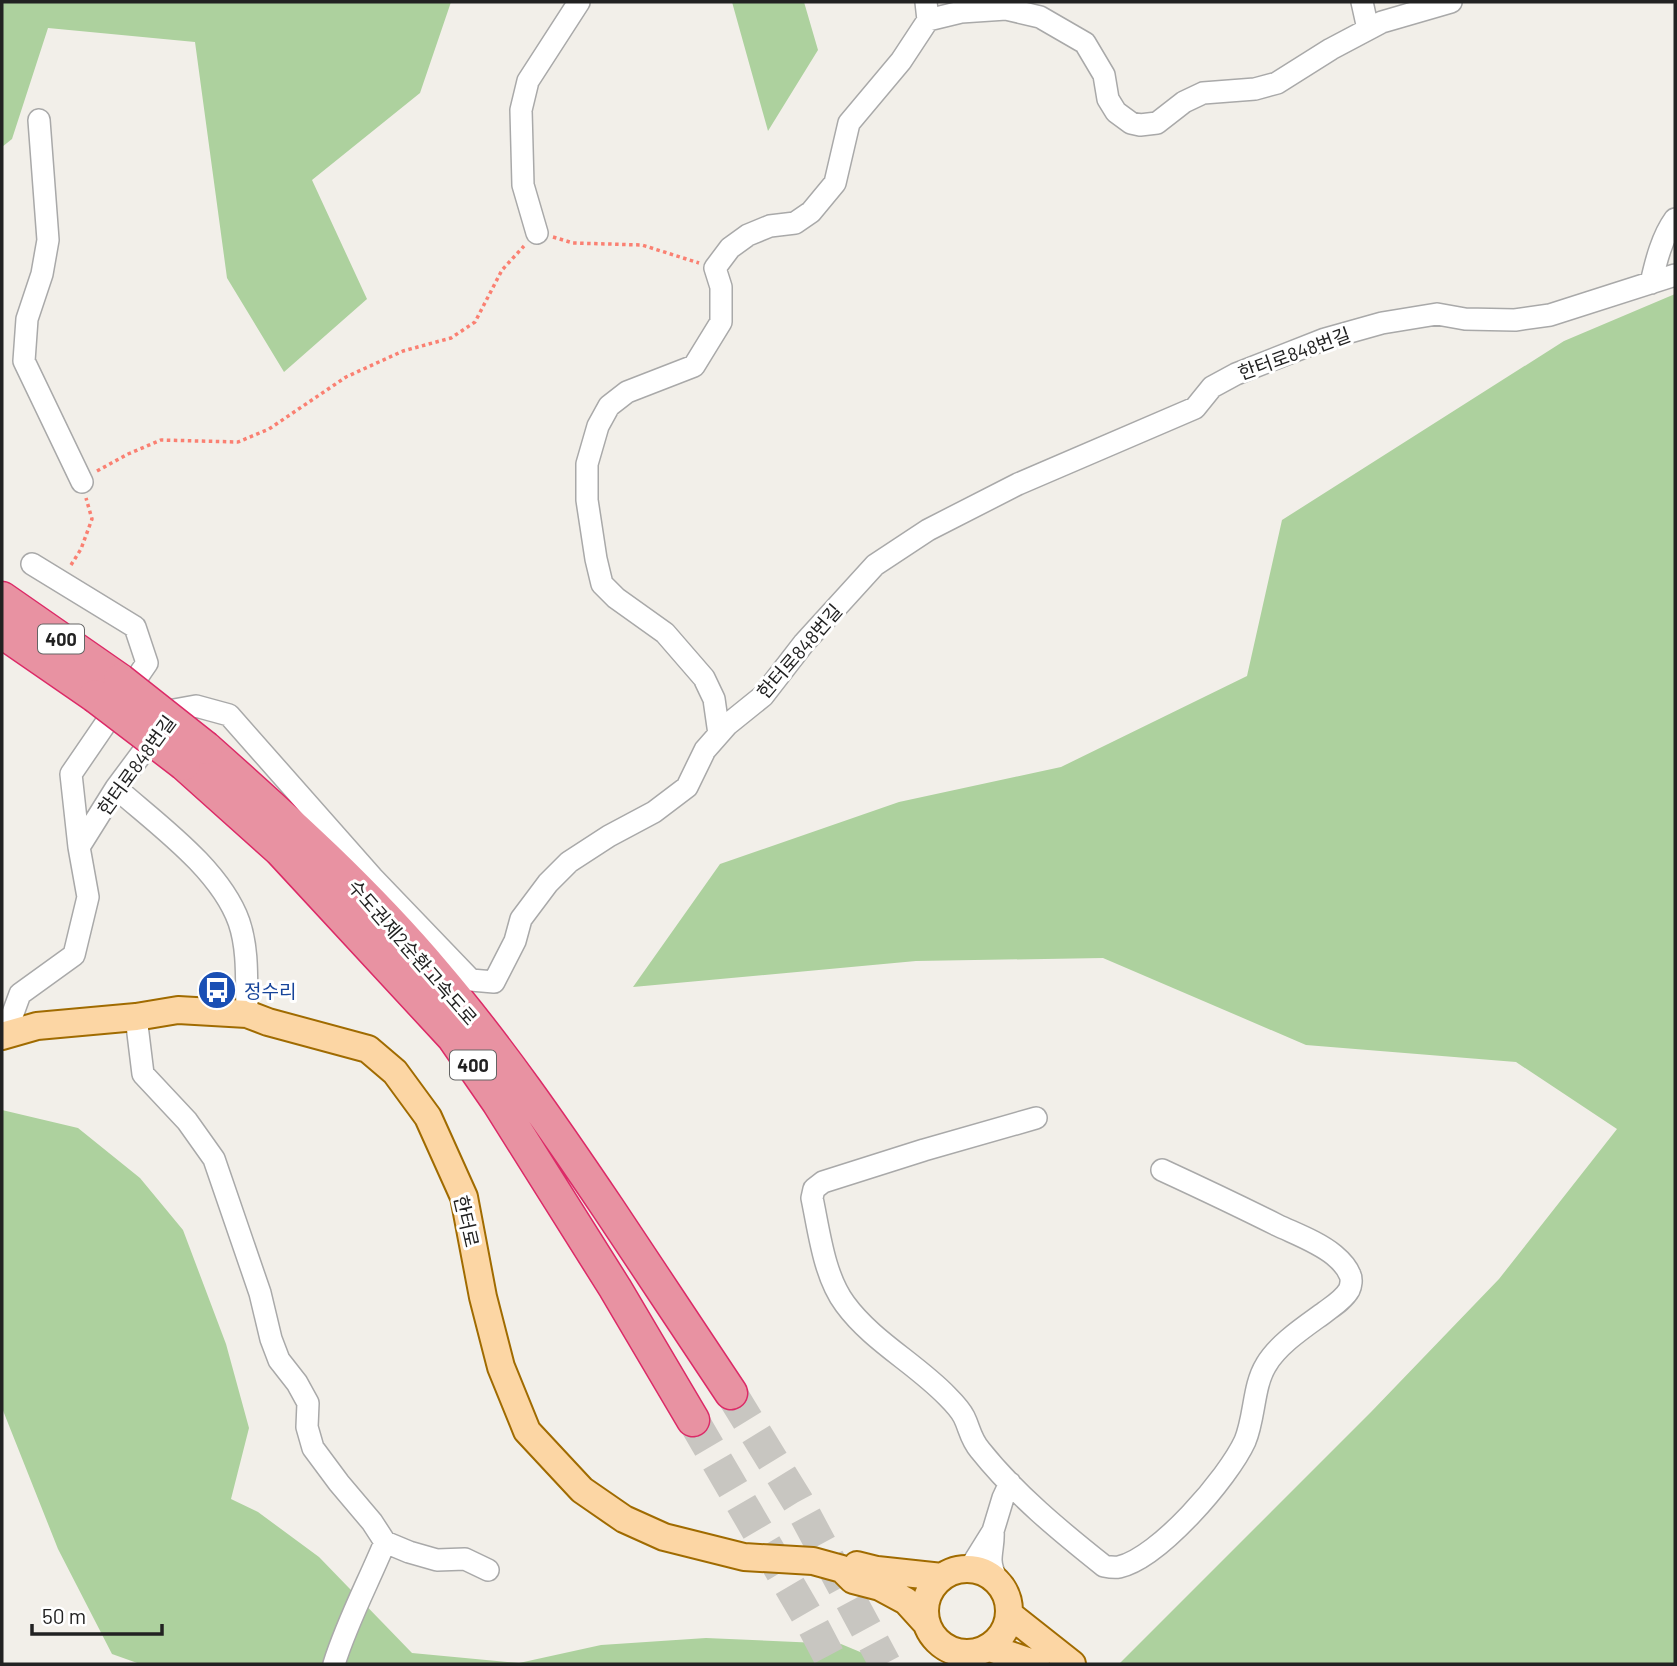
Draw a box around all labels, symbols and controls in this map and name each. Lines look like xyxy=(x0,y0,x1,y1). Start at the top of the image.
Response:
street label: 한터로848번길 xyxy=(1235,322,1353,384)
street label: 한터로848번길 xyxy=(752,599,846,703)
road number: 400 xyxy=(38,624,84,654)
street label: 한터로848번길 xyxy=(92,711,180,819)
street label: 수도권제2순환고속도로 xyxy=(344,875,482,1029)
bus stop icon: 정수리 xyxy=(196,969,238,1011)
place label: 정수리 xyxy=(244,979,296,1002)
road number: 400 xyxy=(450,1050,496,1080)
street label: 한터로 xyxy=(450,1193,484,1249)
scale bar xyxy=(32,1592,161,1636)
text: 50 m xyxy=(42,1603,86,1628)

